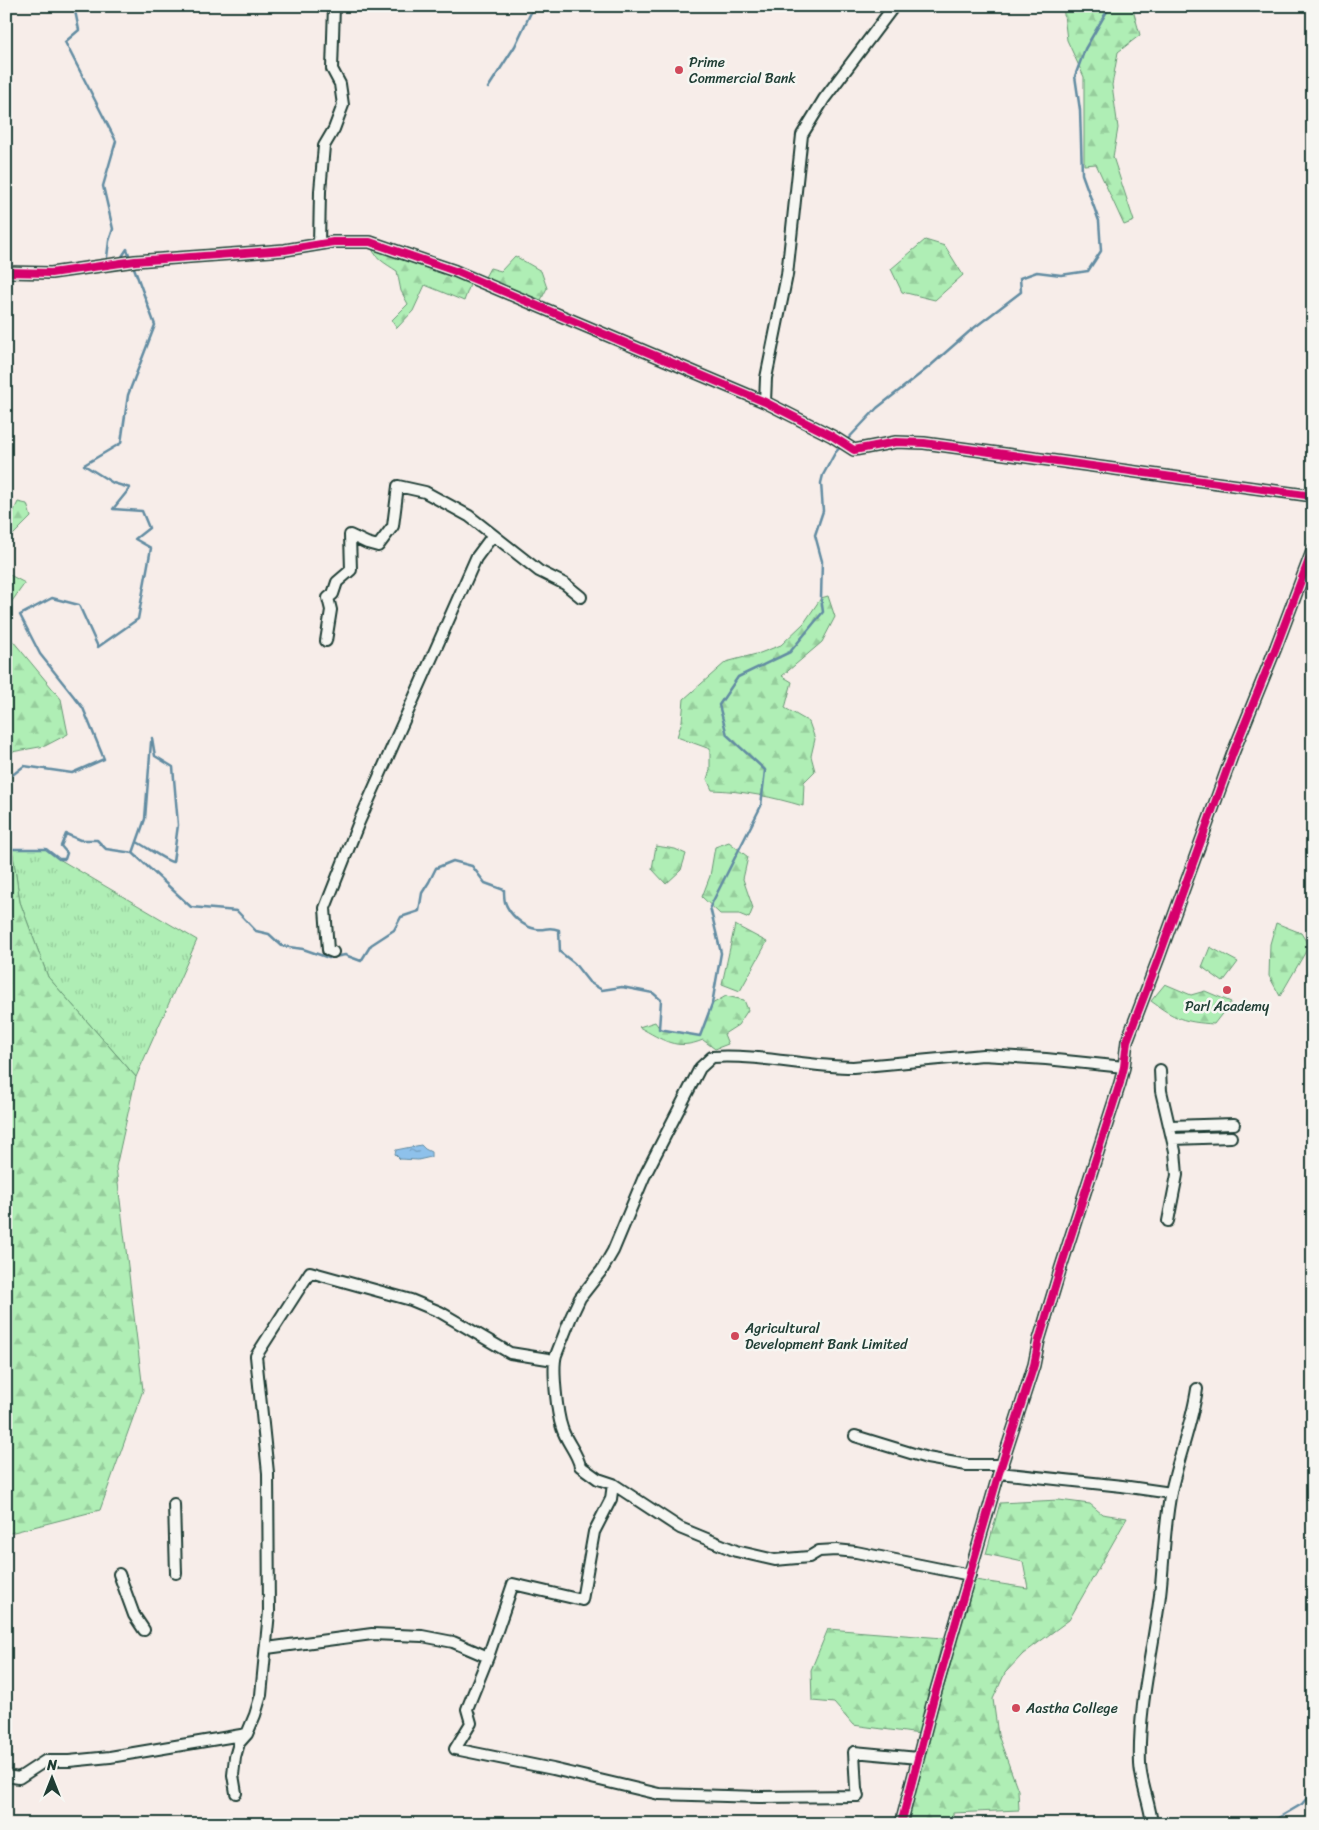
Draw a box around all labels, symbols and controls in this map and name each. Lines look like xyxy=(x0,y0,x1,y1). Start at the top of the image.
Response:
place label: Prime Commercial Bank xyxy=(689,50,796,91)
marker: Prime Commercial Bank xyxy=(673,64,685,76)
marker: Parl Academy xyxy=(1221,984,1233,996)
place label: Parl Academy xyxy=(1185,994,1270,1019)
place label: Agricultural Development Bank Limited xyxy=(744,1316,909,1357)
marker: Agricultural Development Bank Limited xyxy=(729,1330,741,1342)
place label: Aastha College xyxy=(1025,1696,1118,1721)
marker: Aastha College xyxy=(1010,1702,1022,1714)
north arrow xyxy=(28,1752,78,1802)
text: N xyxy=(46,1753,57,1778)

